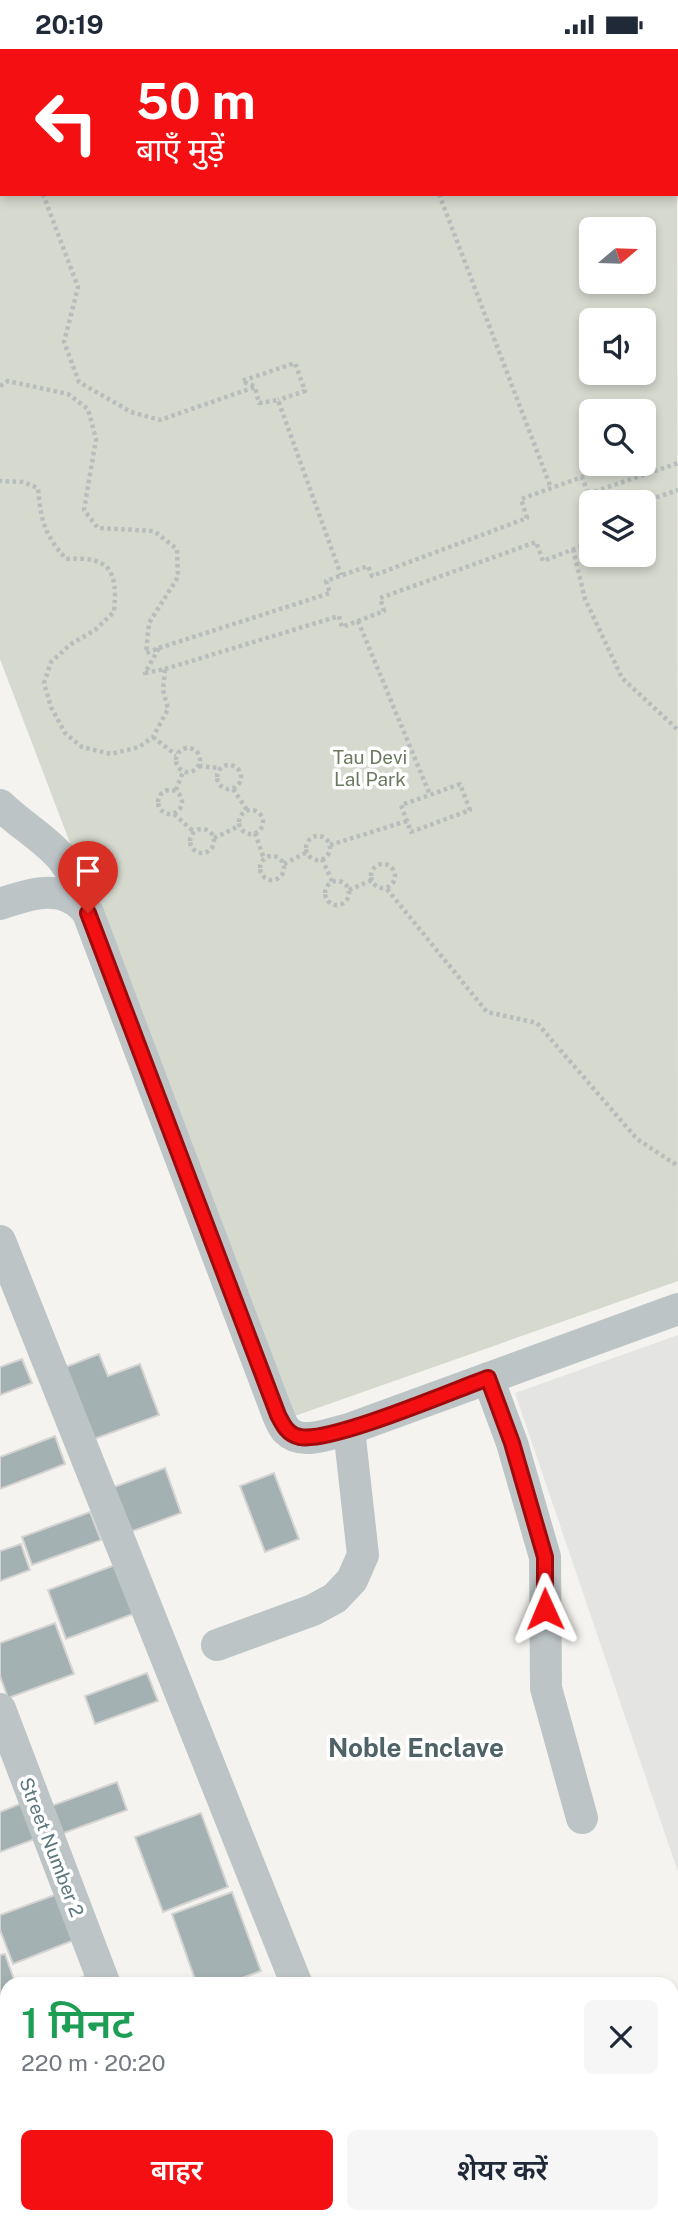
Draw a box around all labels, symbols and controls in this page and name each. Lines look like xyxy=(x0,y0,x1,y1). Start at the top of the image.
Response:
text: 20:19 xyxy=(35,9,104,40)
text: 50 m xyxy=(136,72,256,130)
icon: left xyxy=(21,77,112,168)
text: बाएँ मुड़ें xyxy=(136,131,224,168)
north arrow xyxy=(579,217,656,294)
map controls xyxy=(579,217,656,567)
button: sound xyxy=(579,308,656,385)
button: search xyxy=(579,399,656,476)
button: layers xyxy=(579,490,656,567)
park label: Tau Devi Lal Park xyxy=(333,746,407,790)
pin xyxy=(58,841,118,913)
icon: arrive xyxy=(69,852,107,890)
position arrow xyxy=(508,1572,582,1646)
district label: Noble Enclave xyxy=(328,1732,504,1763)
street label: Street Number 2 xyxy=(15,1774,89,1920)
text: 1 मिनट xyxy=(21,1998,134,2047)
button: close xyxy=(584,2000,658,2074)
text: 220 m · 20:20 xyxy=(21,2049,166,2076)
button: बाहर xyxy=(21,2130,333,2210)
button: शेयर करें xyxy=(347,2130,658,2210)

